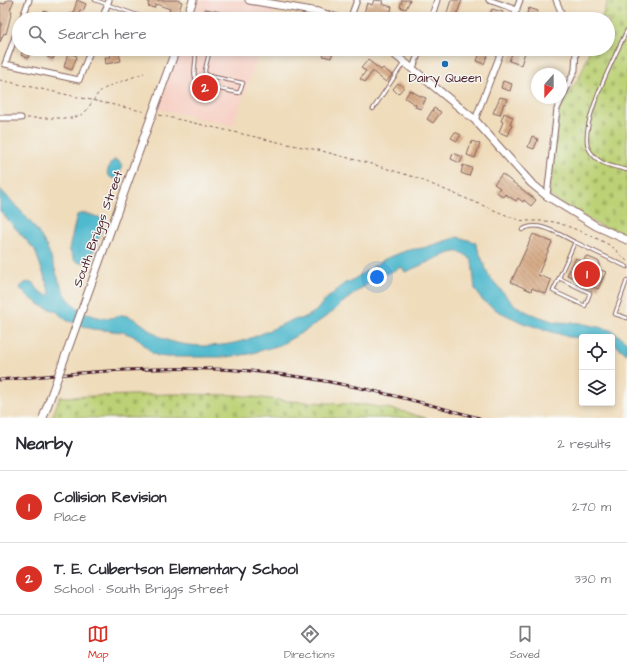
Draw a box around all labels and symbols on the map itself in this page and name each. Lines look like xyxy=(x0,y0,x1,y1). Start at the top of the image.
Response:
marker: Dairy Queen xyxy=(440,59,450,69)
north arrow xyxy=(531,68,567,104)
place label: Dairy Queen xyxy=(409,69,482,88)
pin: 2 xyxy=(192,73,218,103)
street label: South Briggs Street xyxy=(69,168,129,290)
pin: 1 xyxy=(574,259,600,289)
your location xyxy=(367,267,387,287)

